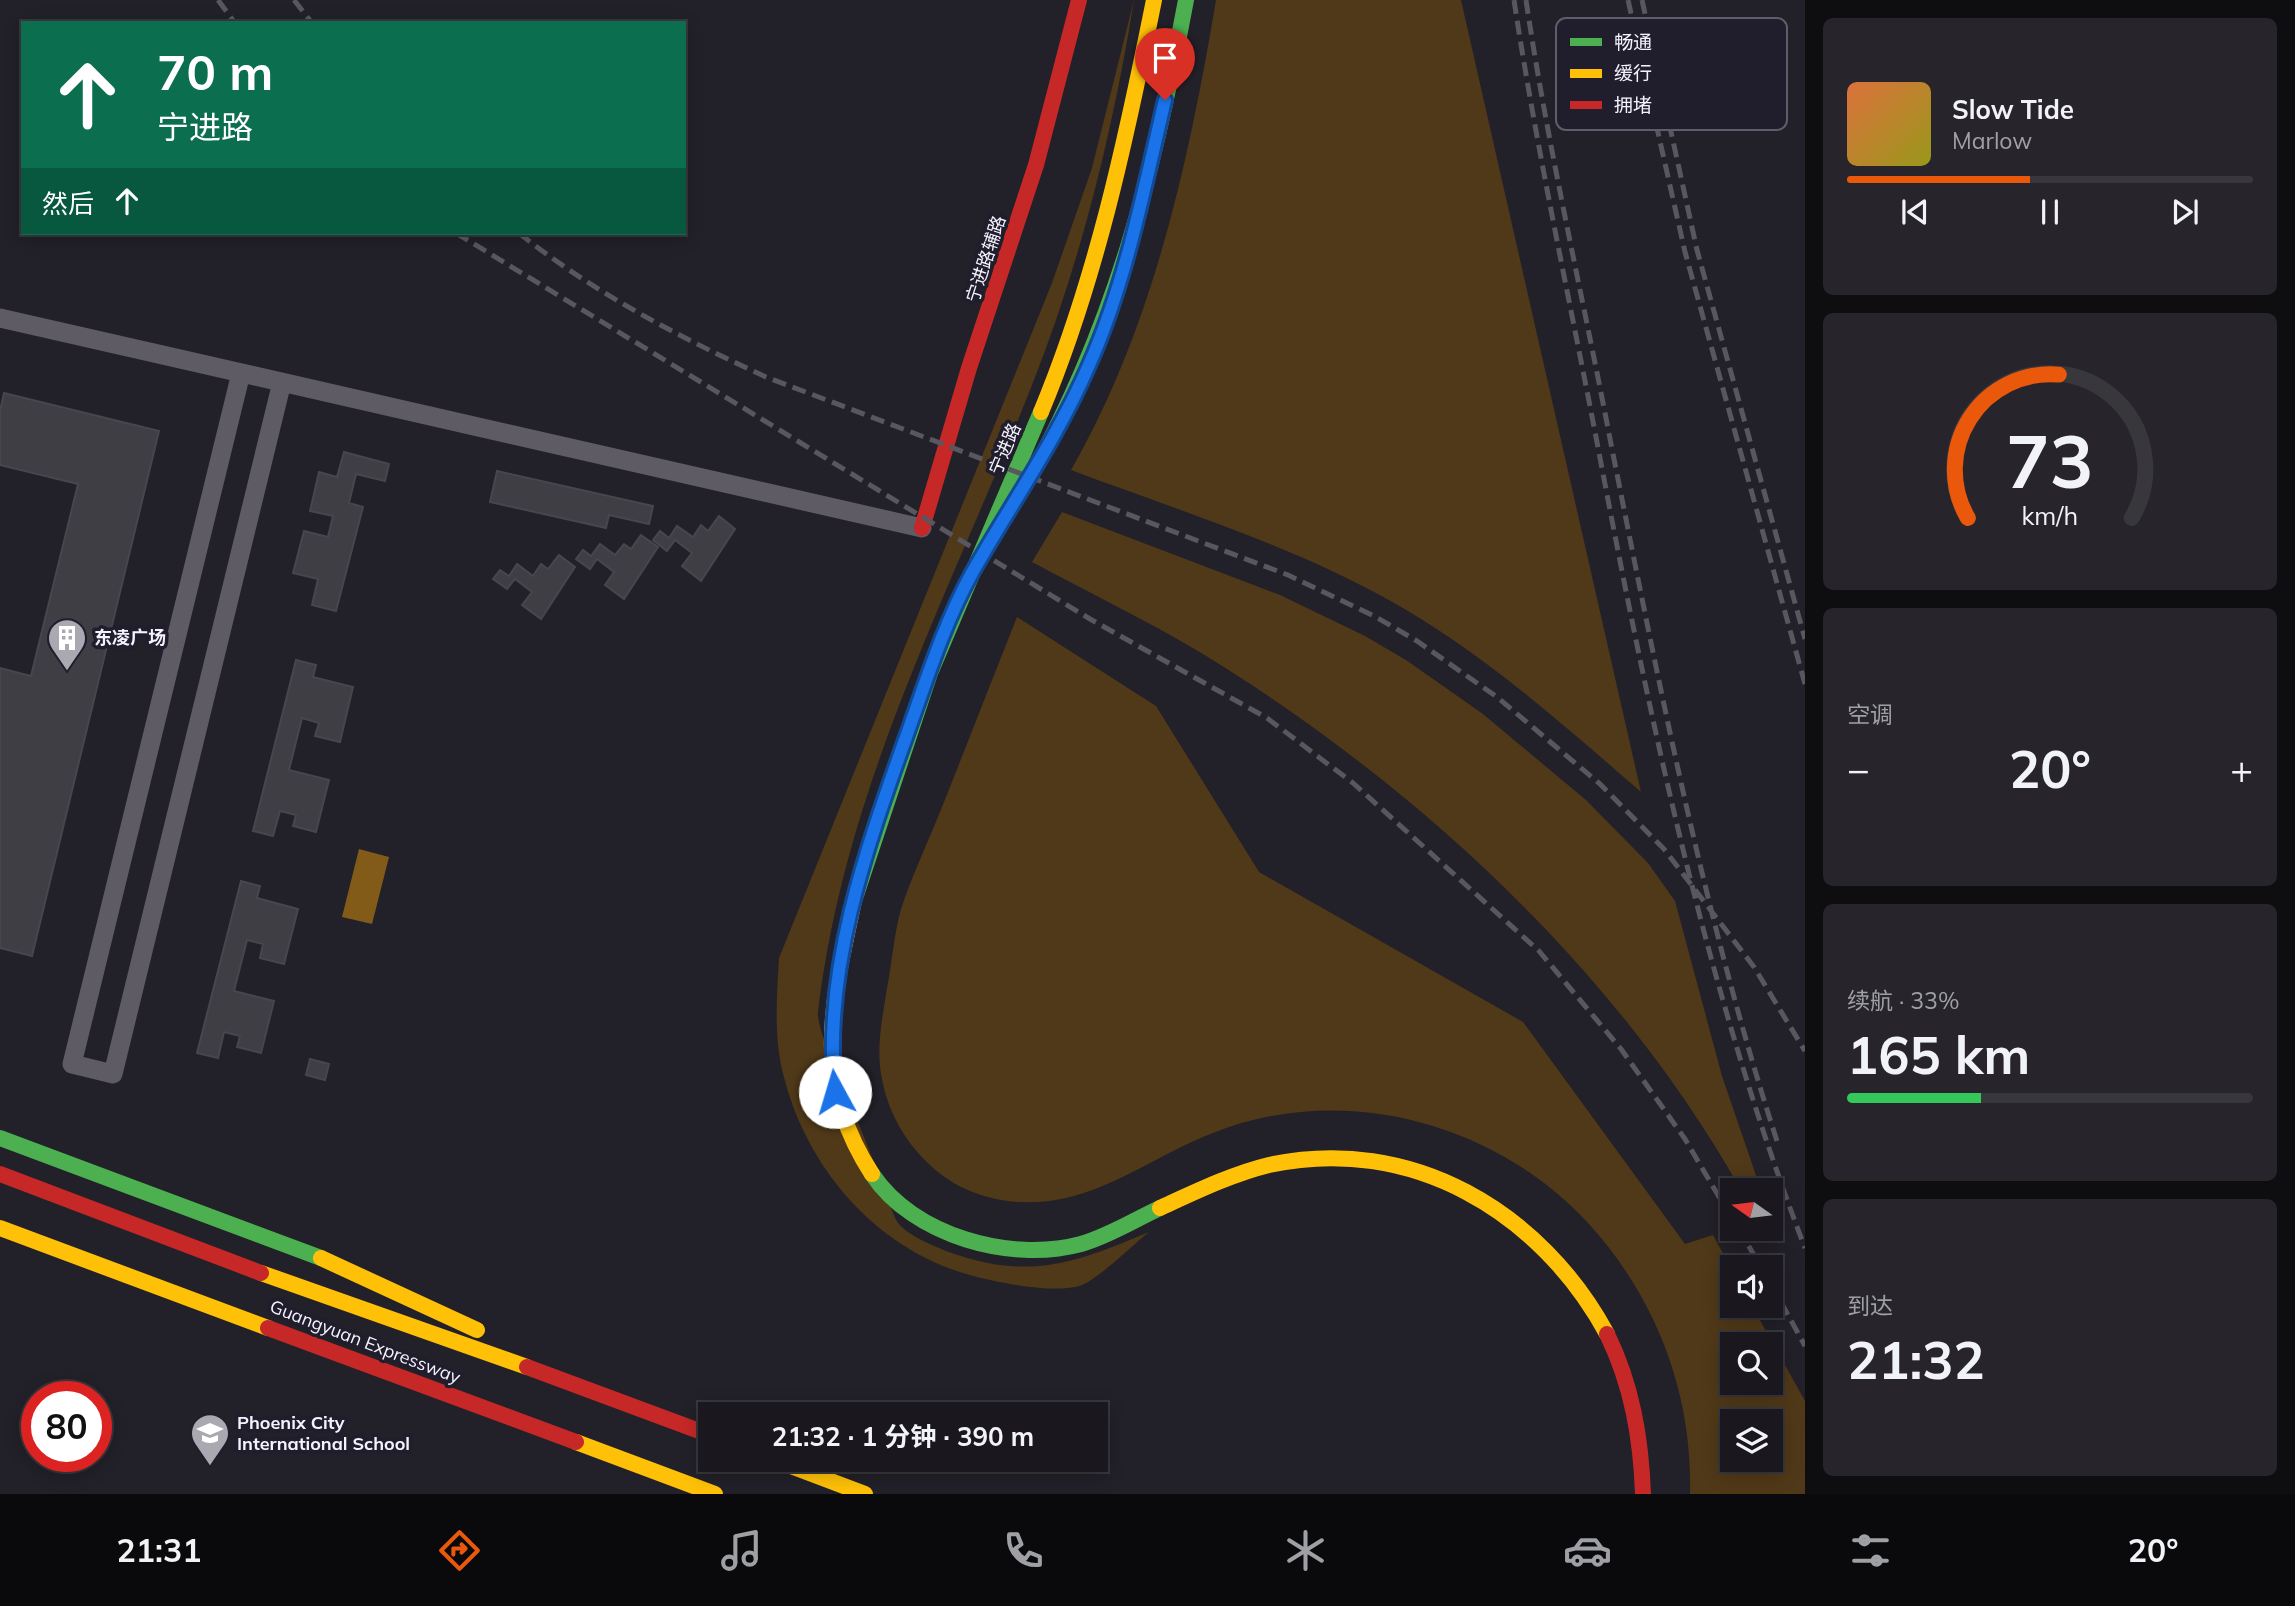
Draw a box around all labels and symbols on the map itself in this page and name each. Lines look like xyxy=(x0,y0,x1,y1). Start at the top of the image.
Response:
legend xyxy=(1556,18,1787,130)
pin xyxy=(1135,28,1195,100)
text: 畅通 xyxy=(1614,30,1652,54)
text: 缓行 xyxy=(1614,61,1652,85)
text: 拥堵 xyxy=(1614,93,1652,117)
street label: 宁进路辅路 xyxy=(961,212,1010,305)
street label: 宁进路 xyxy=(983,419,1026,478)
building icon: 东凌广场 xyxy=(46,617,88,672)
place label: 东凌广场 xyxy=(94,626,166,649)
position arrow xyxy=(798,1055,872,1129)
north arrow xyxy=(1720,1178,1783,1241)
street label: Guangyuan Expressway xyxy=(267,1295,464,1389)
speed limit sign: 80 xyxy=(21,1381,112,1472)
place label: Phoenix City International School xyxy=(237,1411,410,1455)
school or university icon: Phoenix City International School xyxy=(189,1412,231,1467)

